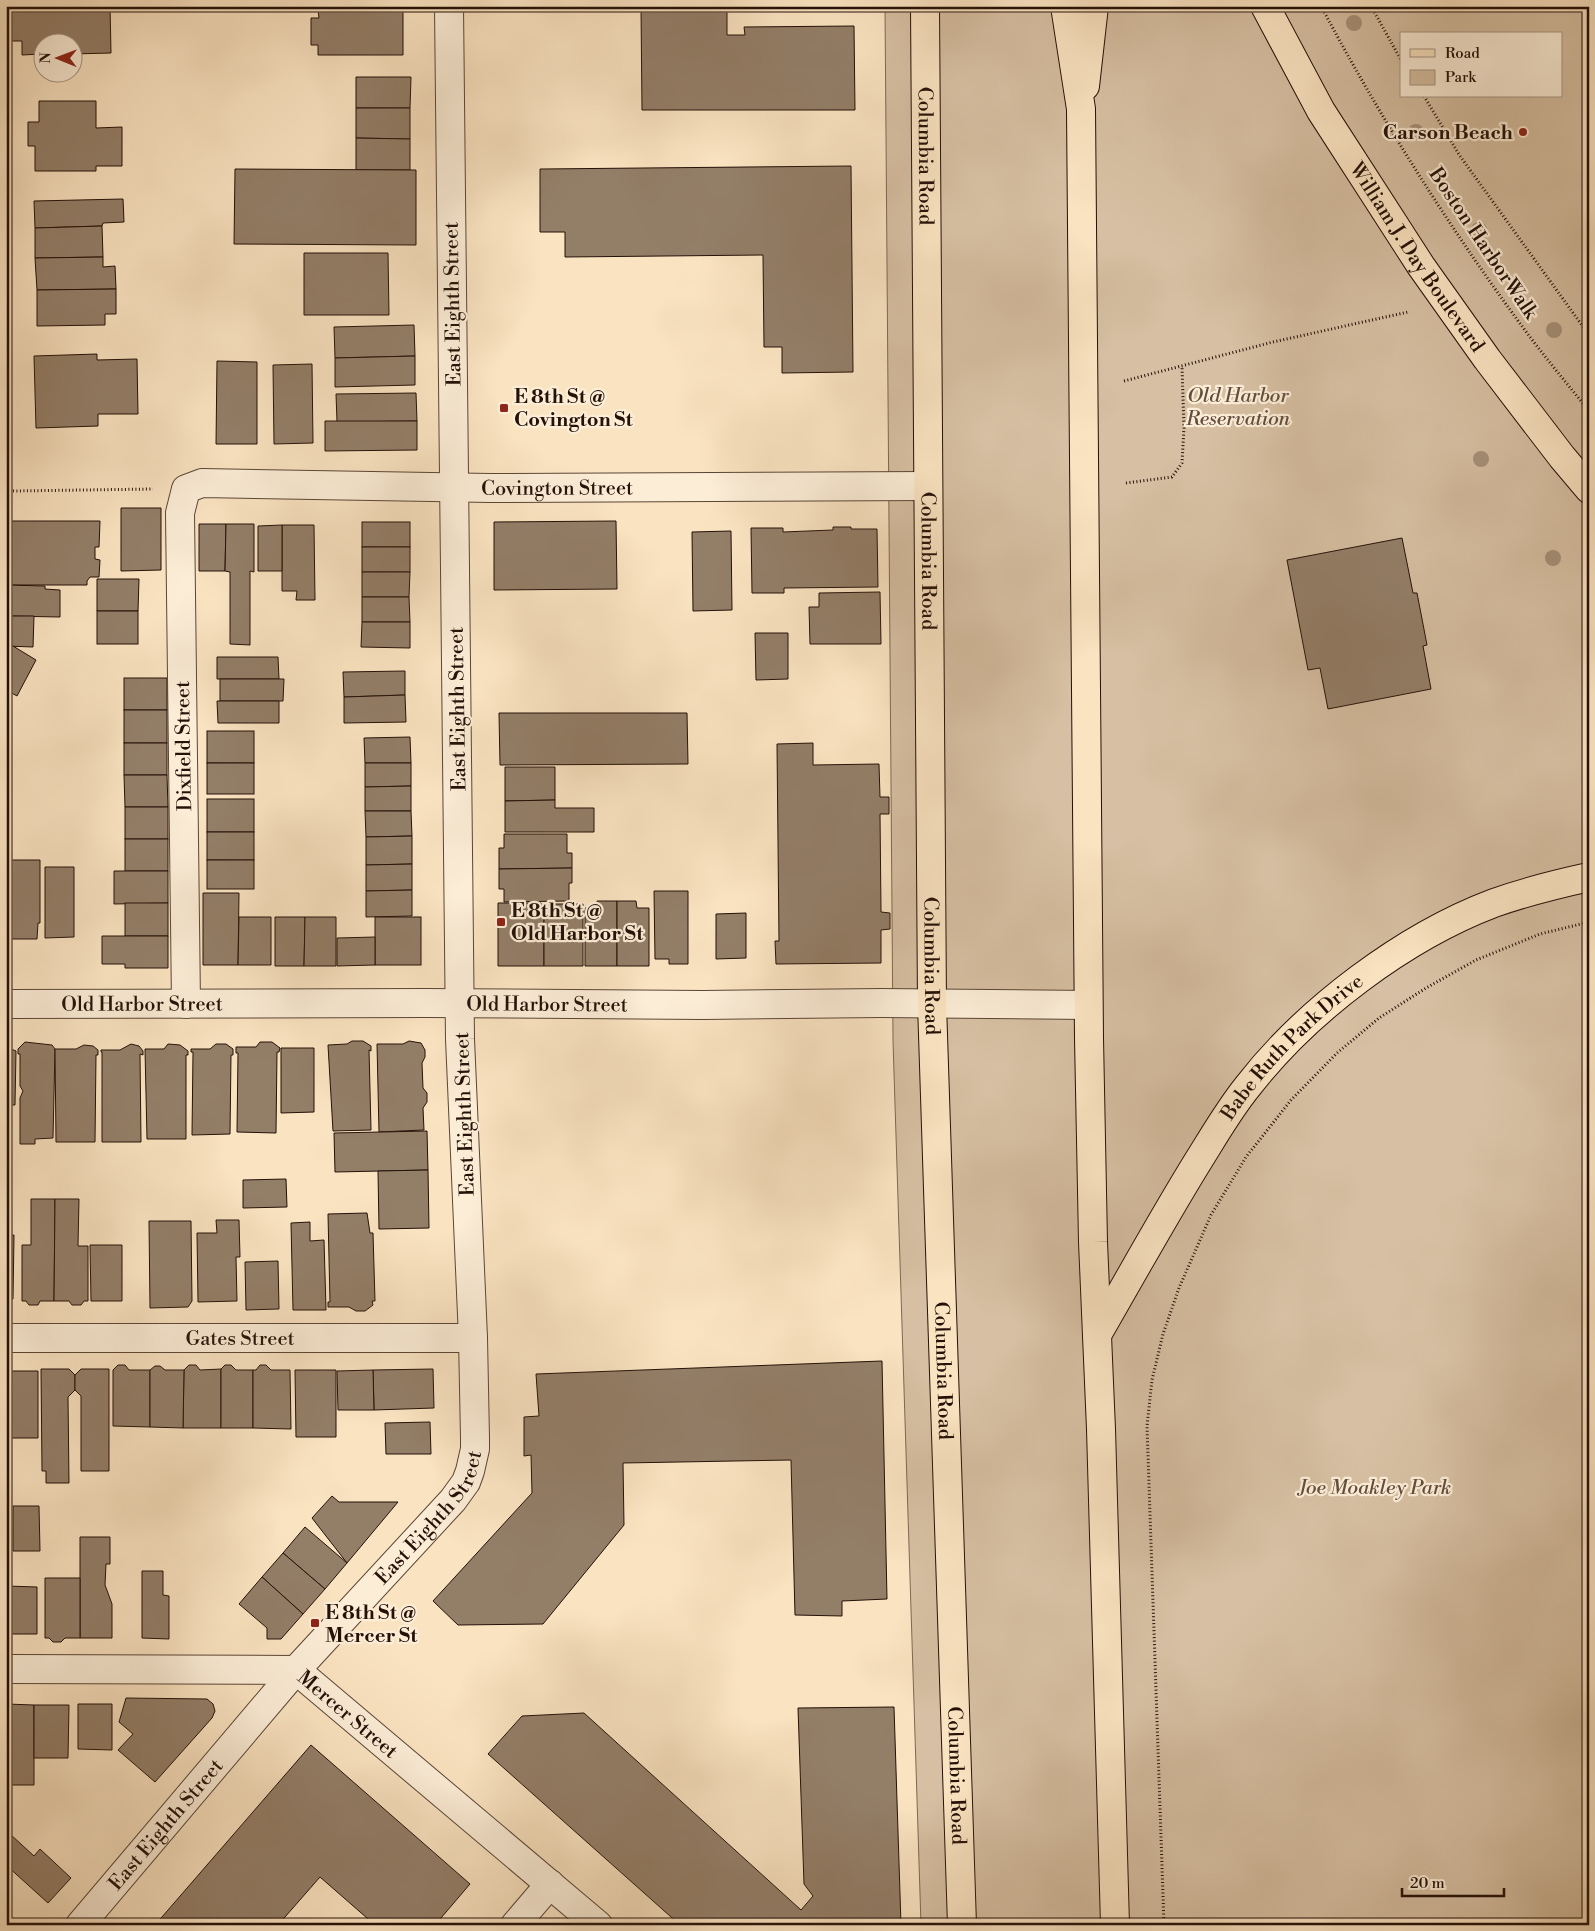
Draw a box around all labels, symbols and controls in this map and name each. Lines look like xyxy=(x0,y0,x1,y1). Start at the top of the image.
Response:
north arrow xyxy=(32,32,82,82)
legend xyxy=(1400,32,1562,98)
text: Road xyxy=(1445,44,1480,63)
text: N xyxy=(37,52,55,63)
text: Park xyxy=(1445,68,1477,87)
street label: Columbia Road xyxy=(912,87,938,226)
place label: Carson Beach xyxy=(1383,121,1514,146)
marker: Carson Beach xyxy=(1517,126,1529,138)
street label: William J. Day Boulevard xyxy=(1343,157,1490,358)
street label: Boston HarborWalk xyxy=(1422,162,1544,326)
street label: East Eighth Street xyxy=(440,222,467,386)
park label: Old Harbor Reservation xyxy=(1185,384,1291,432)
place label: E 8th St @ Covington St xyxy=(514,385,634,433)
marker: E 8th St @ Covington St xyxy=(498,402,510,414)
street label: Covington Street xyxy=(481,476,633,502)
street label: Columbia Road xyxy=(914,492,940,631)
street label: East Eighth Street xyxy=(445,627,472,791)
street label: Dixfield Street xyxy=(171,681,198,811)
street label: Columbia Road xyxy=(917,897,944,1036)
place label: E 8th St @ Old Harbor St xyxy=(511,899,644,947)
marker: E 8th St @ Old Harbor St xyxy=(495,916,507,928)
street label: Babe Ruth Park Drive xyxy=(1216,969,1369,1126)
street label: Old Harbor Street xyxy=(61,992,223,1018)
street label: Old Harbor Street xyxy=(466,992,628,1018)
street label: East Eighth Street xyxy=(450,1031,481,1197)
street label: Columbia Road xyxy=(928,1301,957,1441)
street label: Gates Street xyxy=(185,1327,295,1352)
street label: East Eighth Street xyxy=(370,1448,488,1590)
park label: Joe Moakley Park xyxy=(1297,1476,1451,1501)
place label: E 8th St @ Mercer St xyxy=(325,1601,418,1649)
marker: E 8th St @ Mercer St xyxy=(309,1617,321,1629)
street label: Mercer Street xyxy=(292,1666,402,1764)
street label: Columbia Road xyxy=(941,1706,970,1846)
street label: East Eighth Street xyxy=(104,1754,229,1896)
scale bar xyxy=(1402,1866,1505,1898)
text: 20 m xyxy=(1410,1874,1445,1893)

